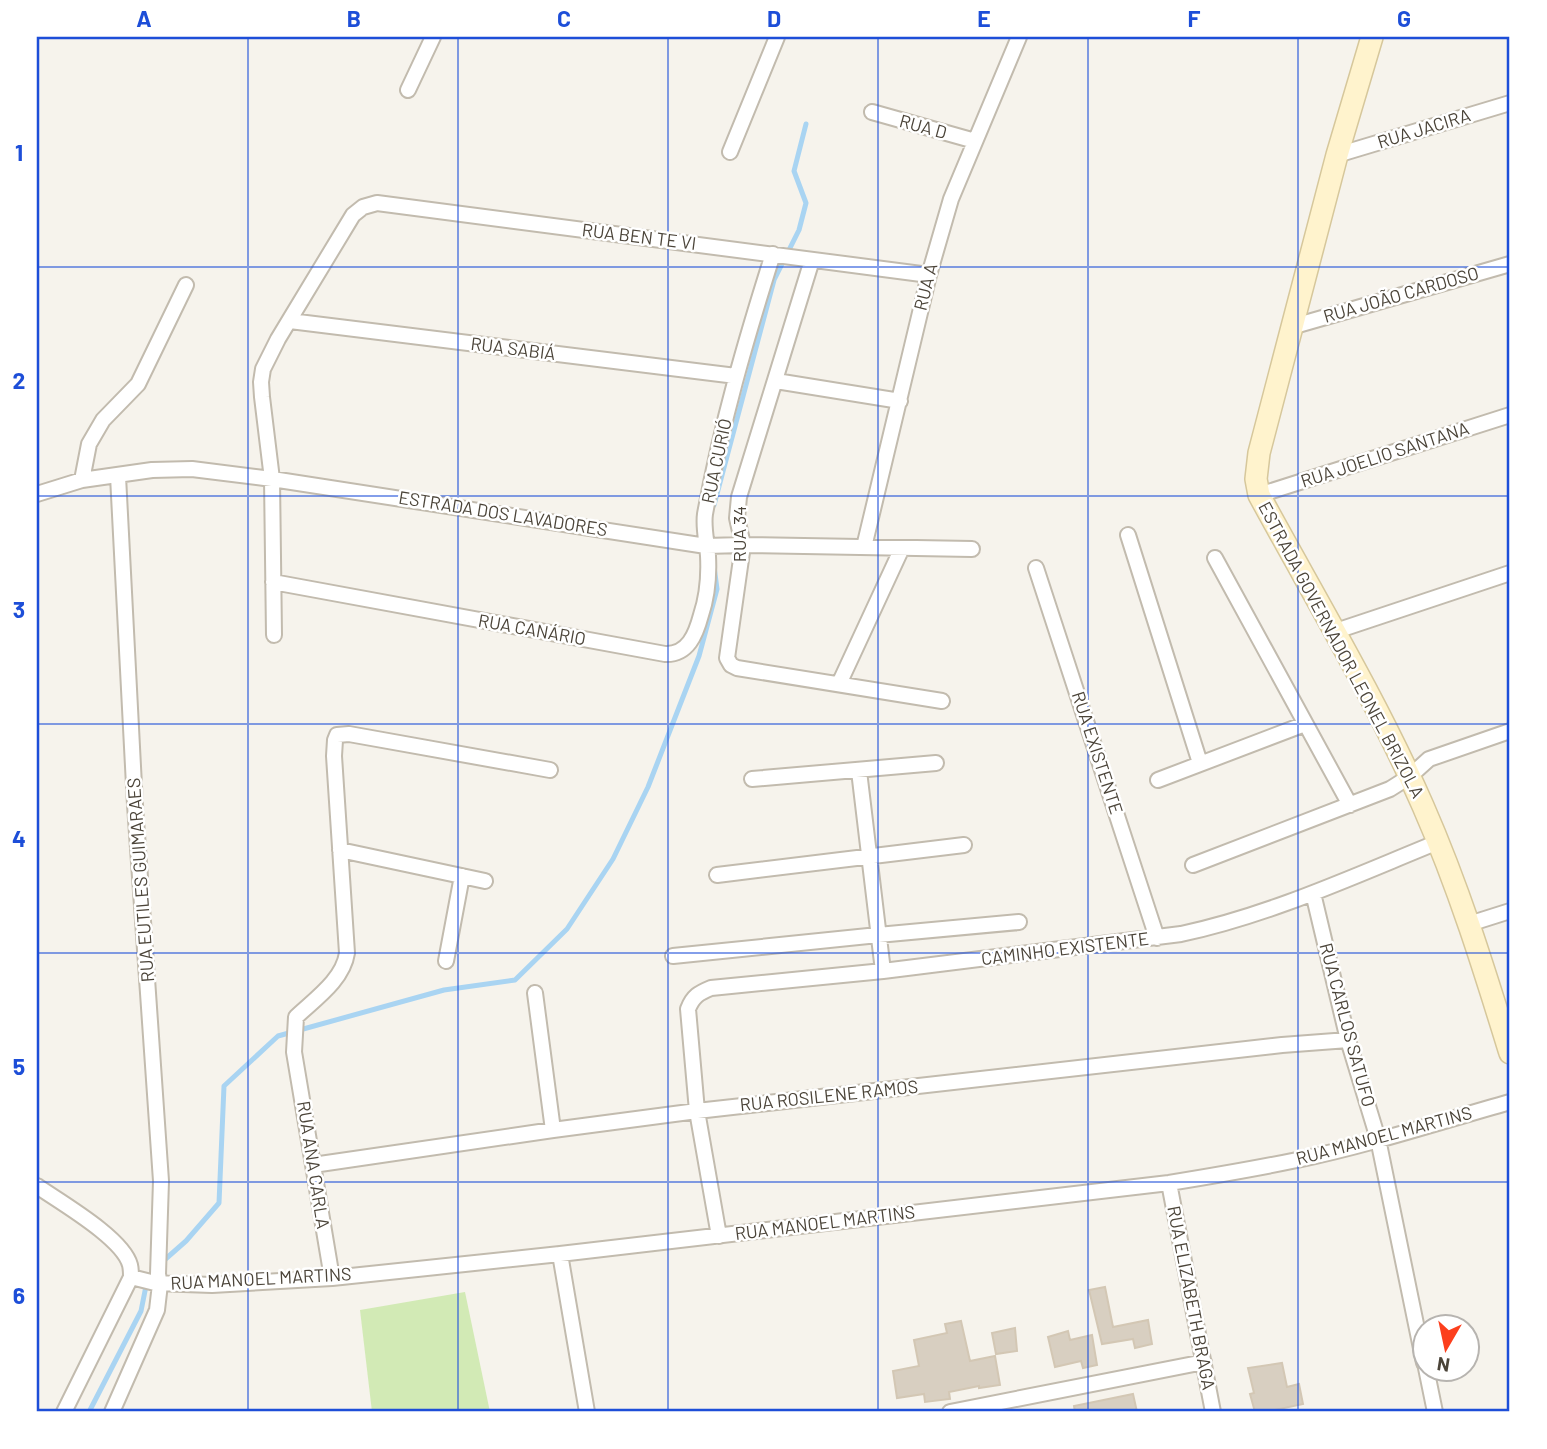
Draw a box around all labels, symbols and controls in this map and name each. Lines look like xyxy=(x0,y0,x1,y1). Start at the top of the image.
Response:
text: A xyxy=(136,4,152,32)
text: B xyxy=(347,4,361,32)
text: C xyxy=(557,4,571,32)
text: D xyxy=(767,4,781,32)
text: E xyxy=(977,4,991,32)
text: F xyxy=(1188,4,1201,32)
text: G xyxy=(1397,4,1411,32)
street label: RUA JACIRA xyxy=(1374,103,1473,153)
street label: RUA D xyxy=(897,109,949,143)
text: 1 xyxy=(15,138,23,166)
street label: RUA BEN TE VI xyxy=(581,218,698,254)
street label: RUA A xyxy=(909,261,942,313)
street label: RUA JOÃO CARDOSO xyxy=(1320,261,1481,327)
street label: RUA SABIÁ xyxy=(469,332,557,364)
text: 2 xyxy=(13,366,25,394)
street label: RUA CURIÓ xyxy=(696,416,736,505)
street label: RUA JOELIO SANTANA xyxy=(1298,416,1472,492)
street label: ESTRADA DOS LAVADORES xyxy=(397,486,609,540)
street label: ESTRADA GOVERNADOR LEONEL BRIZOLA xyxy=(1254,498,1430,801)
street label: RUA 34 xyxy=(728,506,750,562)
text: 3 xyxy=(13,595,25,623)
street label: RUA CANÁRIO xyxy=(477,609,588,649)
street label: RUA EXISTENTE xyxy=(1068,689,1128,817)
street label: RUA EUTILES GUIMARAES xyxy=(122,777,158,983)
text: 4 xyxy=(12,824,26,852)
street label: CAMINHO EXISTENTE xyxy=(980,927,1150,969)
street label: RUA CARLOS SATUFO xyxy=(1315,940,1380,1109)
text: 5 xyxy=(13,1052,25,1080)
street label: RUA ROSILENE RAMOS xyxy=(739,1075,919,1115)
street label: RUA ANA CARLA xyxy=(293,1099,335,1231)
street label: RUA MANOEL MARTINS xyxy=(1293,1101,1474,1169)
street label: RUA MANOEL MARTINS xyxy=(734,1200,916,1244)
street label: RUA ELIZABETH BRAGA xyxy=(1163,1204,1221,1392)
street label: RUA MANOEL MARTINS xyxy=(170,1262,352,1294)
text: 6 xyxy=(13,1281,25,1309)
north arrow xyxy=(1410,1312,1480,1382)
text: N xyxy=(1435,1353,1451,1378)

